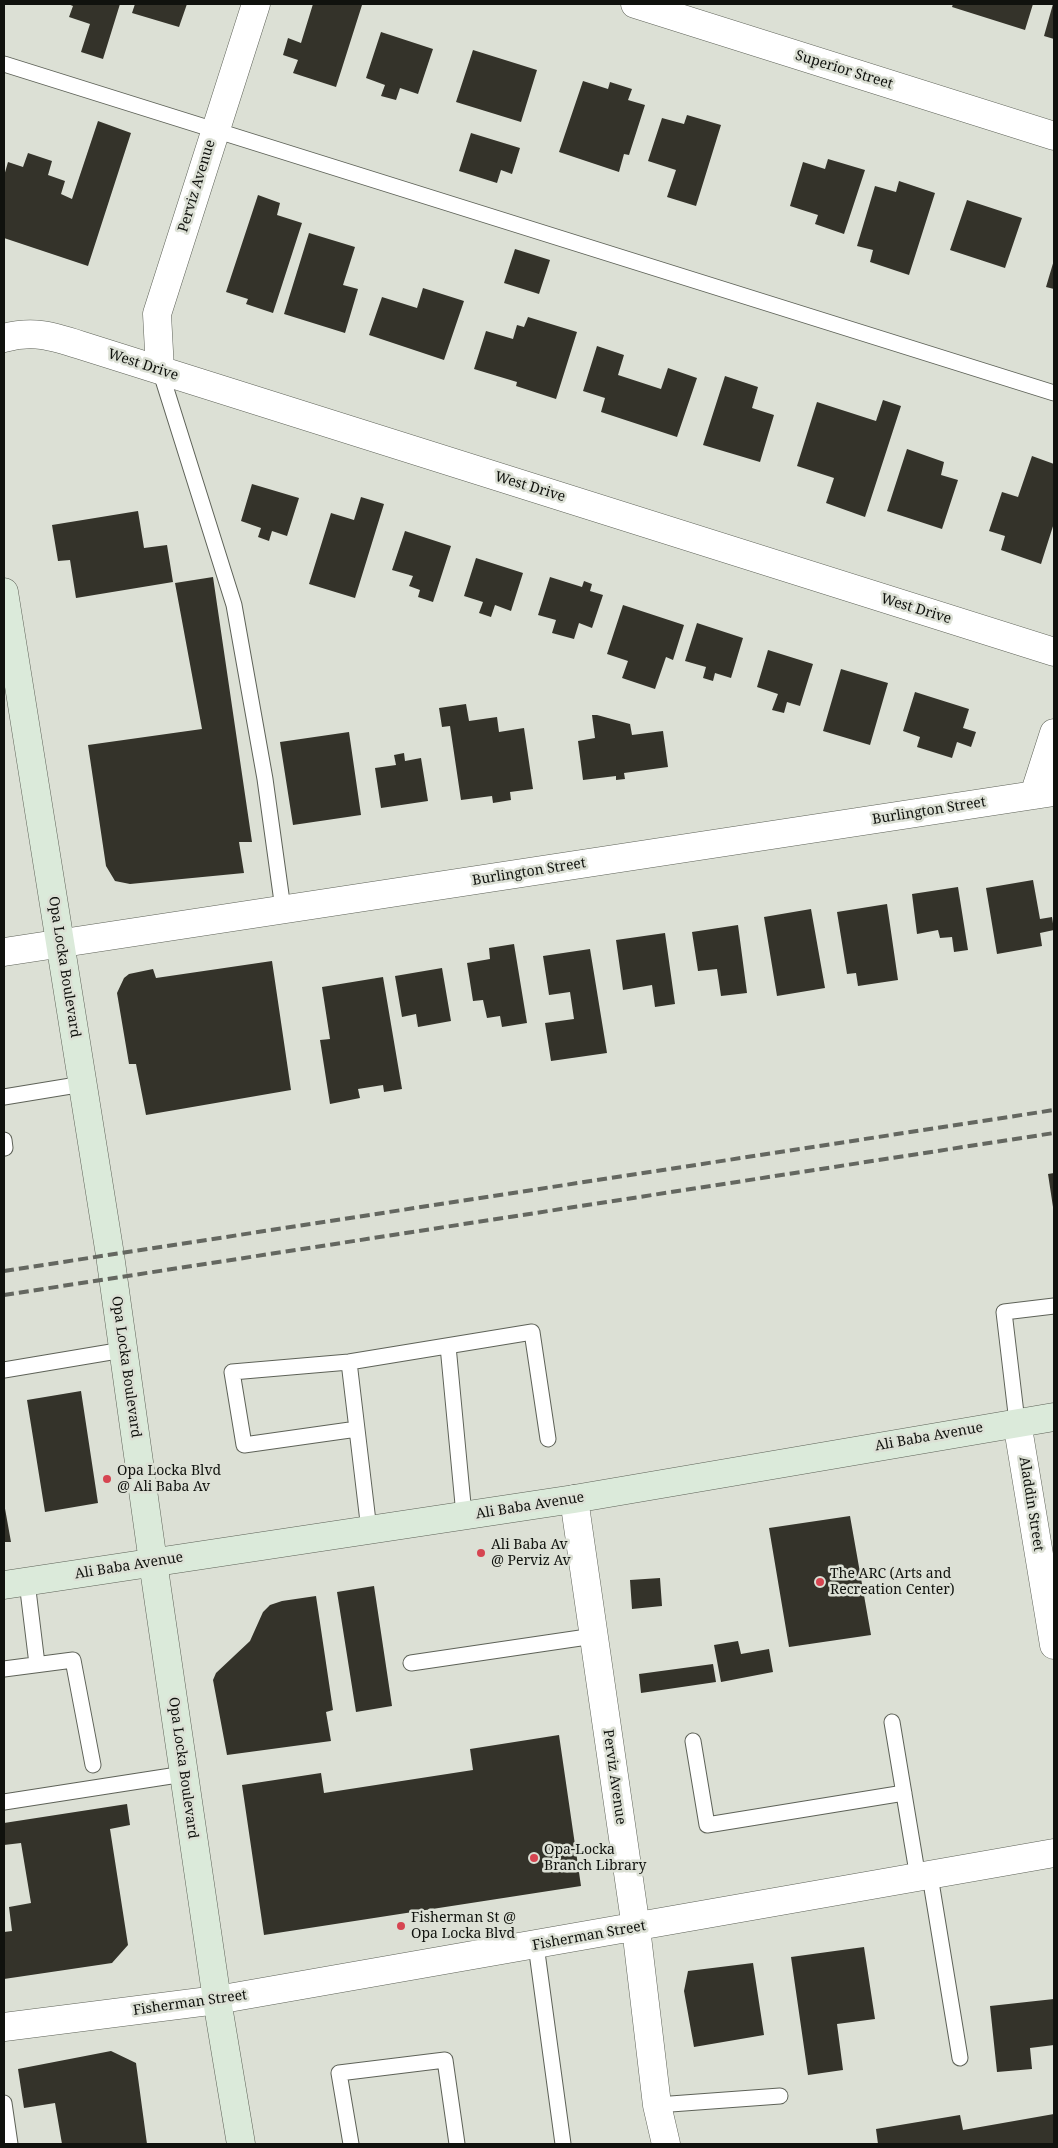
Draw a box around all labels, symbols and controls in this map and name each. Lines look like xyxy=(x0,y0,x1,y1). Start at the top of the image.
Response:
street label: Superior Street xyxy=(793,47,895,93)
street label: Perviz Avenue xyxy=(175,138,219,234)
street label: West Drive xyxy=(106,346,180,384)
street label: West Drive xyxy=(493,468,567,506)
street label: West Drive xyxy=(879,590,953,628)
street label: Burlington Street xyxy=(871,794,987,828)
street label: Burlington Street xyxy=(471,855,587,889)
street label: Opa Locka Boulevard xyxy=(45,895,83,1039)
street label: Opa Locka Boulevard xyxy=(108,1295,144,1439)
street label: Ali Baba Avenue xyxy=(874,1419,984,1455)
street label: Aladdin Street xyxy=(1015,1456,1047,1552)
place label: Opa Locka Blvd @ Ali Baba Av xyxy=(117,1463,221,1495)
marker: Opa Locka Blvd @ Ali Baba Av xyxy=(101,1473,113,1485)
street label: Ali Baba Avenue xyxy=(475,1489,585,1523)
place label: Ali Baba Av @ Perviz Av xyxy=(491,1537,571,1570)
marker: Ali Baba Av @ Perviz Av xyxy=(475,1547,487,1559)
street label: Ali Baba Avenue xyxy=(74,1549,184,1583)
place label: The ARC (Arts and Recreation Center) xyxy=(830,1566,955,1598)
marker: The ARC (Arts and Recreation Center) xyxy=(814,1576,826,1588)
street label: Opa Locka Boulevard xyxy=(165,1696,201,1840)
street label: Perviz Avenue xyxy=(599,1728,629,1826)
place label: Opa-Locka Branch Library xyxy=(544,1842,646,1874)
marker: Opa-Locka Branch Library xyxy=(528,1852,540,1864)
place label: Fisherman St @ Opa Locka Blvd xyxy=(411,1910,516,1942)
street label: Fisherman Street xyxy=(531,1918,647,1954)
marker: Fisherman St @ Opa Locka Blvd xyxy=(395,1920,407,1932)
street label: Fisherman Street xyxy=(132,1987,248,2019)

